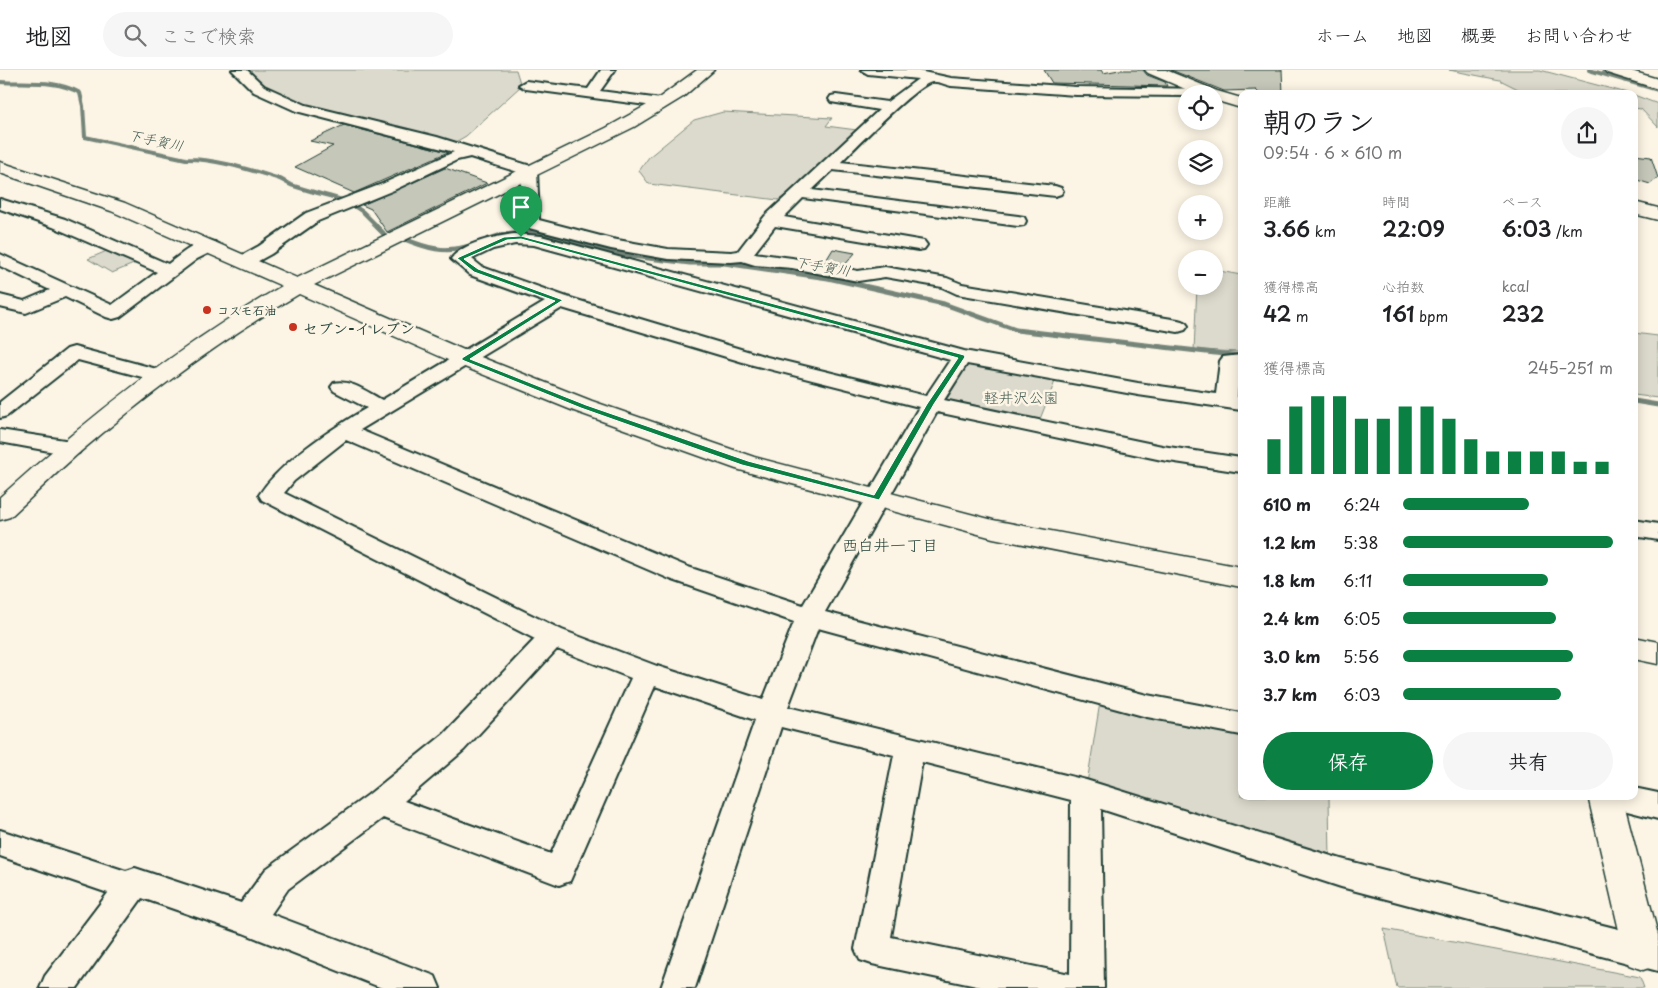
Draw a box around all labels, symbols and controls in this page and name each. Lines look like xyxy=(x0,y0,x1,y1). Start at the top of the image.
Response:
search box xyxy=(103,12,453,57)
text: 地図 xyxy=(25,17,73,53)
icon: search xyxy=(121,21,149,49)
text: ここで検索 xyxy=(161,21,256,49)
text: ホーム xyxy=(1316,21,1369,48)
text: 地図 xyxy=(1397,21,1433,48)
text: 概要 xyxy=(1461,21,1497,48)
text: お問い合わせ xyxy=(1525,21,1633,48)
map controls xyxy=(1178,85,1223,295)
button: locate xyxy=(1178,85,1223,130)
text: 朝のラン xyxy=(1263,99,1375,142)
button: share xyxy=(1561,107,1613,159)
water label: 下手賀川 xyxy=(126,124,186,156)
button: layers xyxy=(1178,140,1223,185)
text: 09:54 · 6 × 610 m xyxy=(1263,140,1402,164)
pin xyxy=(500,186,542,237)
text: 距離 xyxy=(1263,191,1291,212)
text: 時間 xyxy=(1382,191,1410,212)
text: ペース xyxy=(1502,191,1543,212)
icon: arrive xyxy=(507,193,535,221)
button: + xyxy=(1178,195,1223,240)
text: 3.66 xyxy=(1263,212,1310,244)
text: 22:09 xyxy=(1382,212,1445,244)
text: 6:03 xyxy=(1502,212,1551,244)
text: km xyxy=(1310,221,1336,242)
text: /km xyxy=(1551,221,1583,242)
button: − xyxy=(1178,250,1223,295)
water label: 下手賀川 xyxy=(794,251,852,281)
text: 獲得標高 xyxy=(1263,276,1319,297)
text: 心拍数 xyxy=(1382,276,1424,297)
text: kcal xyxy=(1502,276,1530,297)
text: 42 xyxy=(1263,297,1291,329)
text: 161 xyxy=(1382,297,1415,329)
text: 232 xyxy=(1502,297,1544,329)
place label: コスモ石油 xyxy=(217,301,277,319)
marker: コスモ石油 xyxy=(201,304,213,316)
text: m xyxy=(1291,306,1309,327)
text: bpm xyxy=(1415,306,1448,327)
place label: セブン-イレブン xyxy=(303,316,415,339)
marker: セブン-イレブン xyxy=(287,321,299,333)
text: 獲得標高 xyxy=(1263,355,1327,379)
text: 245–251 m xyxy=(1527,355,1613,379)
park label: 軽井沢公園 xyxy=(983,385,1059,408)
text: 610 m xyxy=(1263,492,1311,516)
text: 6:24 xyxy=(1343,492,1380,516)
text: 1.2 km xyxy=(1263,530,1316,554)
text: 5:38 xyxy=(1343,530,1378,554)
district label: 西白井一丁目 xyxy=(842,532,938,556)
text: 1.8 km xyxy=(1263,568,1315,592)
text: 6:11 xyxy=(1343,568,1372,592)
text: 2.4 km xyxy=(1263,606,1319,630)
text: 6:05 xyxy=(1343,606,1381,630)
text: 3.0 km xyxy=(1263,644,1320,668)
text: 5:56 xyxy=(1343,644,1379,668)
text: 3.7 km xyxy=(1263,682,1317,706)
text: 6:03 xyxy=(1343,682,1381,706)
button: 保存 xyxy=(1263,732,1433,790)
button: 共有 xyxy=(1443,732,1613,790)

